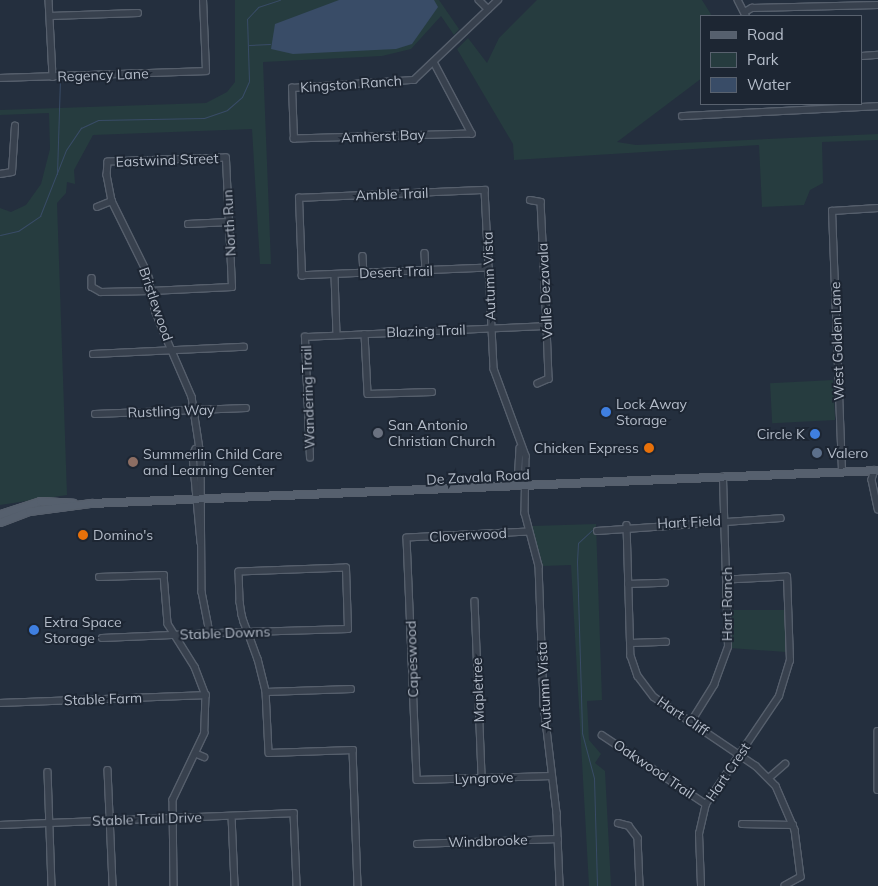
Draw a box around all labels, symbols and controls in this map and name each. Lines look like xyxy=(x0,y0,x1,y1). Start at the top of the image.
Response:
legend xyxy=(700,15,863,105)
text: Road xyxy=(747,25,784,44)
text: Park xyxy=(747,50,779,69)
street label: Regency Lane xyxy=(57,65,149,85)
street label: Kingston Ranch xyxy=(300,72,402,96)
text: Water xyxy=(747,75,791,94)
street label: Amherst Bay xyxy=(341,126,425,146)
street label: Eastwind Street xyxy=(115,150,219,170)
street label: Amble Trail xyxy=(355,184,429,204)
street label: North Run xyxy=(219,189,239,257)
street label: Autumn Vista xyxy=(479,231,499,321)
street label: Valle Dezavala xyxy=(534,242,556,340)
street label: Desert Trail xyxy=(359,262,433,282)
street label: Bristlewood xyxy=(136,265,176,343)
street label: West Golden Lane xyxy=(827,281,847,401)
street label: Blazing Trail xyxy=(386,321,466,341)
street label: Wandering Trail xyxy=(298,345,318,449)
place label: Lock Away Storage xyxy=(616,396,687,428)
street label: Rustling Way xyxy=(127,401,215,421)
marker: Lock Away Storage xyxy=(600,406,612,418)
place label: San Antonio Christian Church xyxy=(388,417,496,450)
place label: Circle K xyxy=(757,426,805,442)
marker: San Antonio Christian Church xyxy=(372,427,384,439)
marker: Circle K xyxy=(809,428,821,440)
place label: Chicken Express xyxy=(534,440,639,456)
marker: Chicken Express xyxy=(643,442,655,454)
place label: Valero xyxy=(827,445,868,461)
place label: Summerlin Child Care and Learning Center xyxy=(143,446,282,478)
marker: Valero xyxy=(811,447,823,459)
marker: Summerlin Child Care and Learning Center xyxy=(127,456,139,468)
street label: De Zavala Road xyxy=(426,466,530,488)
street label: Hart Field xyxy=(657,512,721,532)
street label: Cloverwood xyxy=(429,525,507,545)
place label: Domino's xyxy=(93,527,153,543)
marker: Domino's xyxy=(77,529,89,541)
street label: Hart Ranch xyxy=(719,567,735,641)
place label: Extra Space Storage xyxy=(44,614,122,646)
street label: Capeswood xyxy=(402,620,422,698)
street label: Stable Downs xyxy=(179,623,271,643)
marker: Extra Space Storage xyxy=(28,624,40,636)
street label: Autumn Vista xyxy=(533,641,555,731)
street label: Mapletree xyxy=(468,657,488,723)
street label: Stable Farm xyxy=(64,689,142,709)
street label: Hart Cliff xyxy=(654,693,712,739)
street label: Oakwood Trail xyxy=(610,736,698,802)
street label: Hart Crest xyxy=(702,739,754,805)
street label: Lyngrove xyxy=(454,769,514,787)
street label: Stable Trail Drive xyxy=(92,809,202,829)
street label: Windbrooke xyxy=(448,831,528,851)

